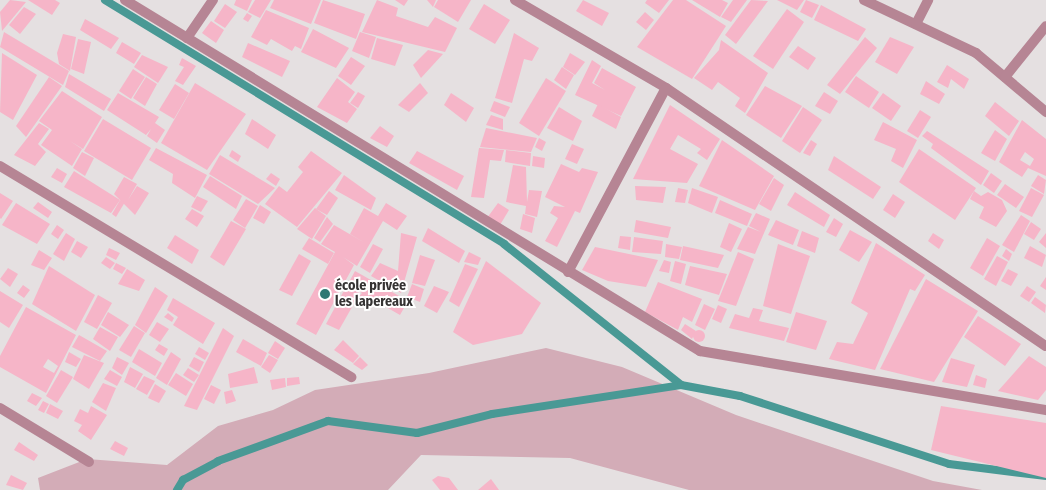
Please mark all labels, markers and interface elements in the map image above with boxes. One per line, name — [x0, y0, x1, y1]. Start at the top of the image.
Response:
place label: école privée les lapereaux — [335, 278, 413, 310]
marker: école privée les lapereaux — [319, 288, 331, 300]

